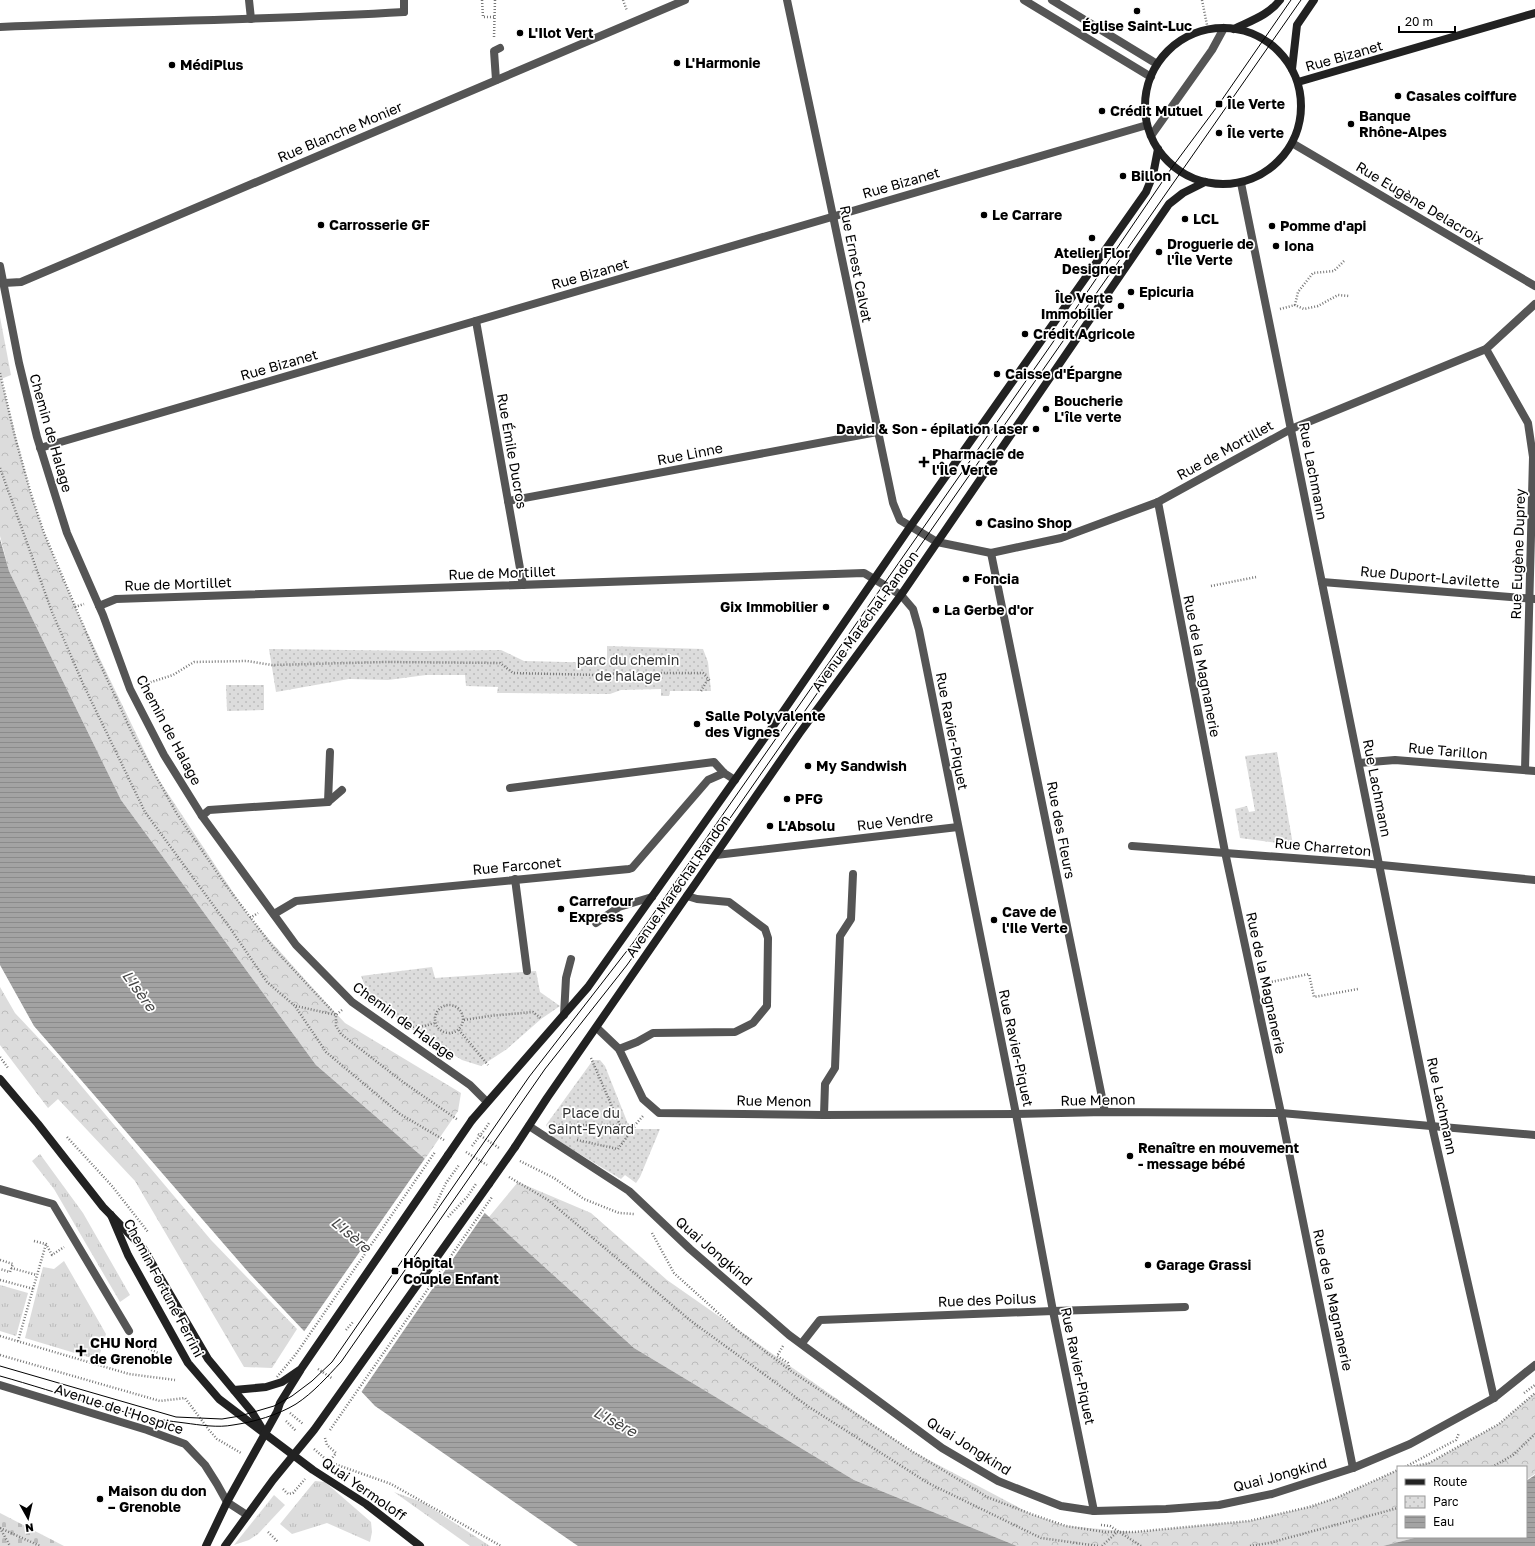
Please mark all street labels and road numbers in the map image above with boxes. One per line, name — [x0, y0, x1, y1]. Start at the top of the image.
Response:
street label: Rue Bizanet — [1303, 36, 1385, 75]
street label: Rue Blanche Monier — [275, 97, 405, 166]
street label: Rue Eugène Delacroix — [1353, 158, 1488, 248]
street label: Rue Bizanet — [860, 163, 942, 202]
street label: Rue Ernest Calvat — [837, 204, 876, 324]
street label: Rue Bizanet — [549, 254, 631, 293]
street label: Rue Bizanet — [238, 345, 320, 384]
street label: Chemin de Halage — [26, 372, 77, 494]
street label: Rue Émile Ducros — [494, 392, 531, 510]
street label: Rue de Mortillet — [1174, 416, 1276, 483]
street label: Rue Lachmann — [1296, 421, 1331, 521]
street label: Rue Linne — [656, 439, 724, 468]
street label: Rue Eugène Duprey — [1507, 488, 1528, 620]
street label: Avenue Maréchal Randon — [808, 547, 921, 694]
street label: Rue de Mortillet — [448, 562, 556, 583]
street label: Rue Duport-Lavilette — [1360, 562, 1501, 591]
street label: Rue de Mortillet — [124, 573, 232, 594]
street label: Rue de la Magnanerie — [1180, 593, 1225, 738]
street label: Rue Ravier-Piquet — [933, 671, 972, 791]
street label: Chemin de Halage — [133, 672, 206, 788]
street label: Rue Lachmann — [1360, 738, 1395, 838]
street label: Rue Tarillon — [1408, 739, 1488, 762]
street label: Rue des Fleurs — [1044, 780, 1079, 880]
street label: Rue Vendre — [856, 807, 934, 834]
street label: Avenue Maréchal Randon — [622, 811, 733, 960]
street label: Rue Charreton — [1274, 834, 1372, 859]
street label: Rue Farconet — [472, 853, 562, 878]
street label: Rue de la Magnanerie — [1243, 910, 1290, 1055]
street label: Chemin de Halage — [350, 978, 459, 1063]
street label: Rue Ravier-Piquet — [996, 988, 1037, 1108]
street label: Rue Lachmann — [1424, 1056, 1461, 1156]
street label: Rue Menon — [1060, 1090, 1136, 1109]
street label: Rue Menon — [736, 1091, 812, 1110]
street label: Quai Jongkind — [672, 1213, 756, 1289]
street label: Chemin Fortuné Ferrini — [121, 1216, 208, 1360]
street label: Rue de la Magnanerie — [1310, 1227, 1357, 1372]
street label: Rue des Poilus — [937, 1289, 1037, 1310]
street label: Rue Ravier-Piquet — [1058, 1306, 1099, 1426]
street label: Avenue de l'Hospice — [52, 1380, 186, 1437]
street label: Quai Jongkind — [924, 1413, 1015, 1478]
street label: Quai Yermoloff — [319, 1453, 410, 1524]
street label: Quai Jongkind — [1231, 1454, 1329, 1495]

